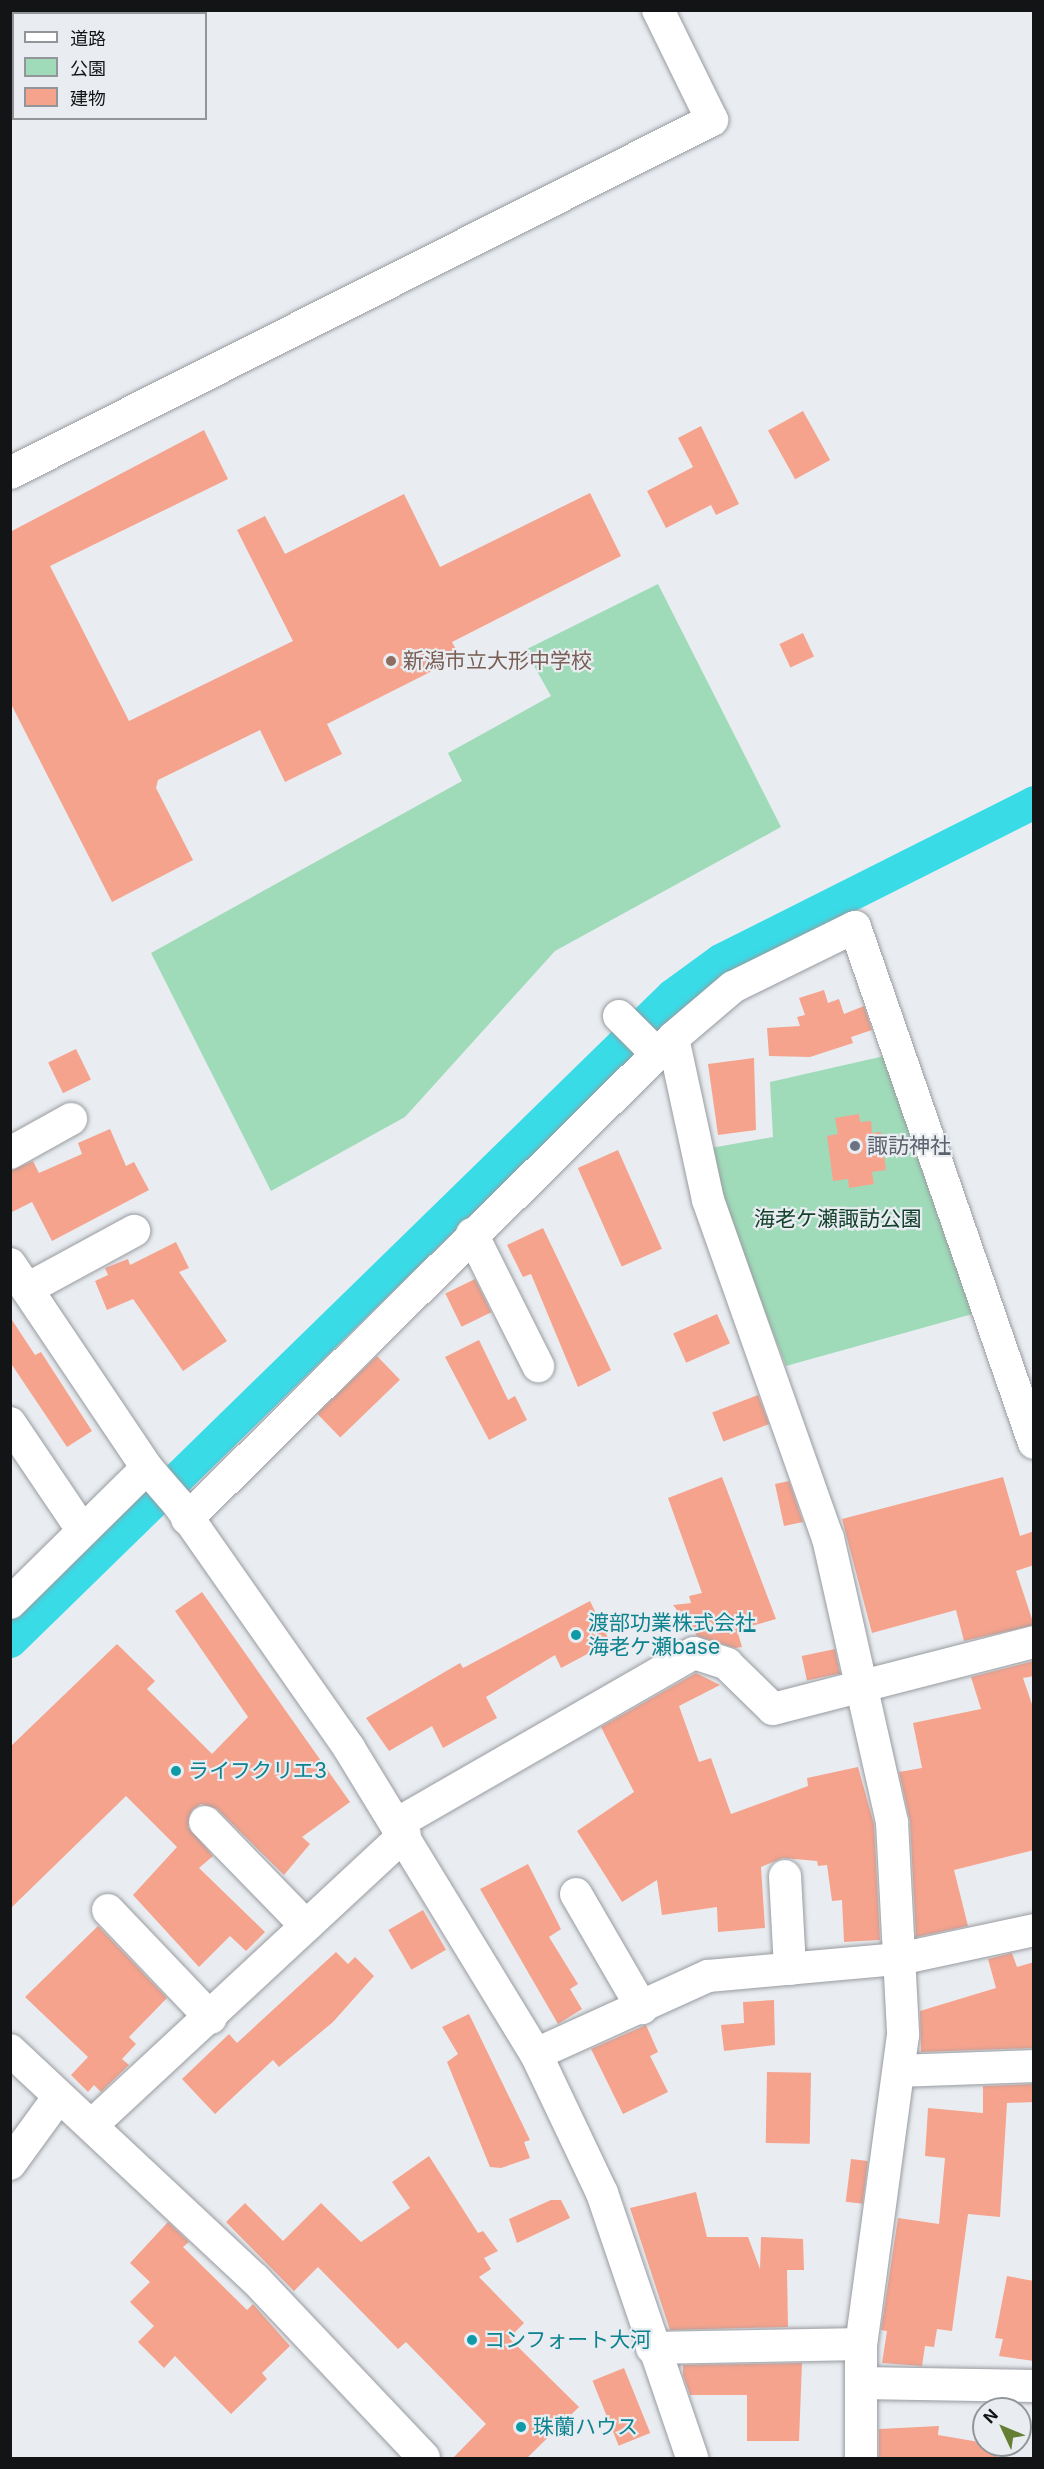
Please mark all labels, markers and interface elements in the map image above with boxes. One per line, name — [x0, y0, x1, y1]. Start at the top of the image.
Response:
legend — [12, 12, 207, 120]
text: 道路 — [70, 28, 106, 49]
text: 公園 — [70, 58, 106, 79]
text: 建物 — [70, 88, 106, 109]
place label: 新潟市立大形中学校 — [403, 648, 592, 674]
marker: 新潟市立大形中学校 — [384, 654, 398, 668]
place label: 諏訪神社 — [867, 1133, 951, 1159]
marker: 諏訪神社 — [848, 1139, 862, 1153]
park label: 海老ケ瀬諏訪公園 — [754, 1206, 922, 1232]
place label: 渡部功業株式会社 海老ケ瀬base — [588, 1610, 756, 1660]
marker: 渡部功業株式会社 海老ケ瀬base — [569, 1628, 583, 1642]
place label: ライフクリエ3 — [188, 1758, 327, 1784]
marker: ライフクリエ3 — [169, 1764, 183, 1778]
place label: コンフォート大河 — [484, 2327, 652, 2353]
marker: コンフォート大河 — [465, 2333, 479, 2347]
north arrow — [972, 2397, 1032, 2457]
text: N — [979, 2405, 1002, 2427]
place label: 珠蘭ハウス — [533, 2414, 638, 2440]
marker: 珠蘭ハウス — [514, 2420, 528, 2434]

